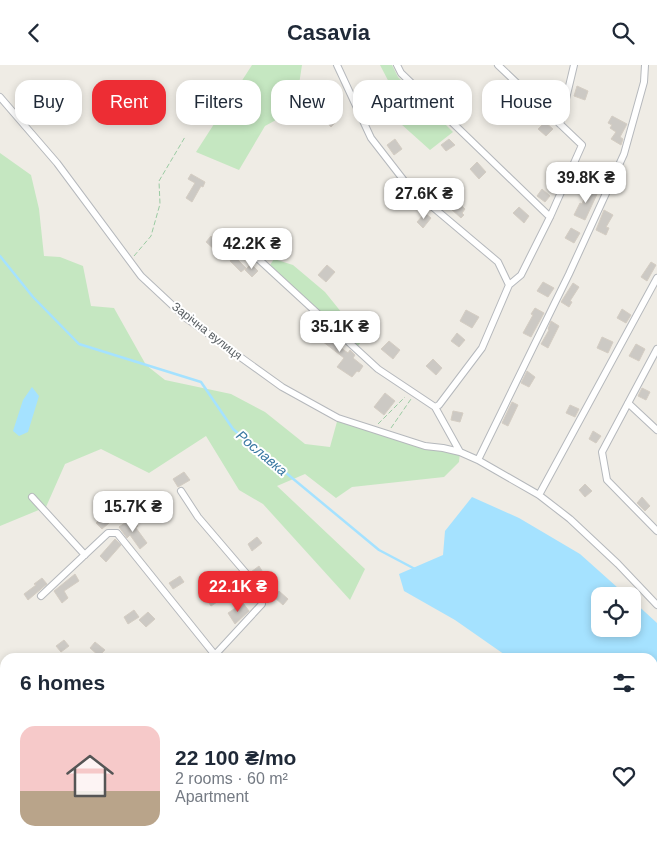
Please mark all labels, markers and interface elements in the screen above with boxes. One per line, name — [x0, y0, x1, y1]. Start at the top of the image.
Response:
icon: back — [20, 19, 48, 47]
icon: search — [609, 19, 637, 47]
text: Casavia — [287, 20, 370, 45]
chip: Buy — [15, 80, 82, 125]
chip: Rent — [92, 80, 166, 125]
chip: Filters — [176, 80, 261, 125]
chip: New — [271, 80, 343, 125]
chip: Apartment — [353, 80, 472, 125]
chip: House — [482, 80, 570, 125]
pin: 39.8K ₴ — [540, 161, 632, 204]
text: 39.8K ₴ — [557, 169, 615, 186]
pin: 27.6K ₴ — [378, 177, 470, 220]
text: 27.6K ₴ — [395, 185, 453, 202]
pin: 42.2K ₴ — [206, 227, 298, 270]
text: 42.2K ₴ — [223, 235, 281, 252]
street label: Зарічна вулиця — [169, 299, 245, 363]
pin: 35.1K ₴ — [294, 311, 386, 353]
text: 35.1K ₴ — [311, 318, 369, 335]
water label: Рославка — [233, 427, 291, 479]
pin: 15.7K ₴ — [87, 491, 179, 533]
text: 15.7K ₴ — [104, 498, 162, 515]
pin: 22.1K ₴ — [192, 571, 284, 613]
text: 22.1K ₴ — [209, 578, 267, 595]
map controls — [591, 587, 641, 637]
button: locate — [591, 587, 641, 637]
icon: filters — [610, 669, 638, 697]
text: 6 homes — [20, 671, 105, 694]
icon: home — [60, 746, 120, 806]
text: 22 100 ₴/mo — [175, 746, 296, 769]
icon: heart — [610, 762, 638, 790]
text: 2 rooms · 60 m² — [175, 770, 288, 787]
text: Apartment — [175, 788, 249, 805]

